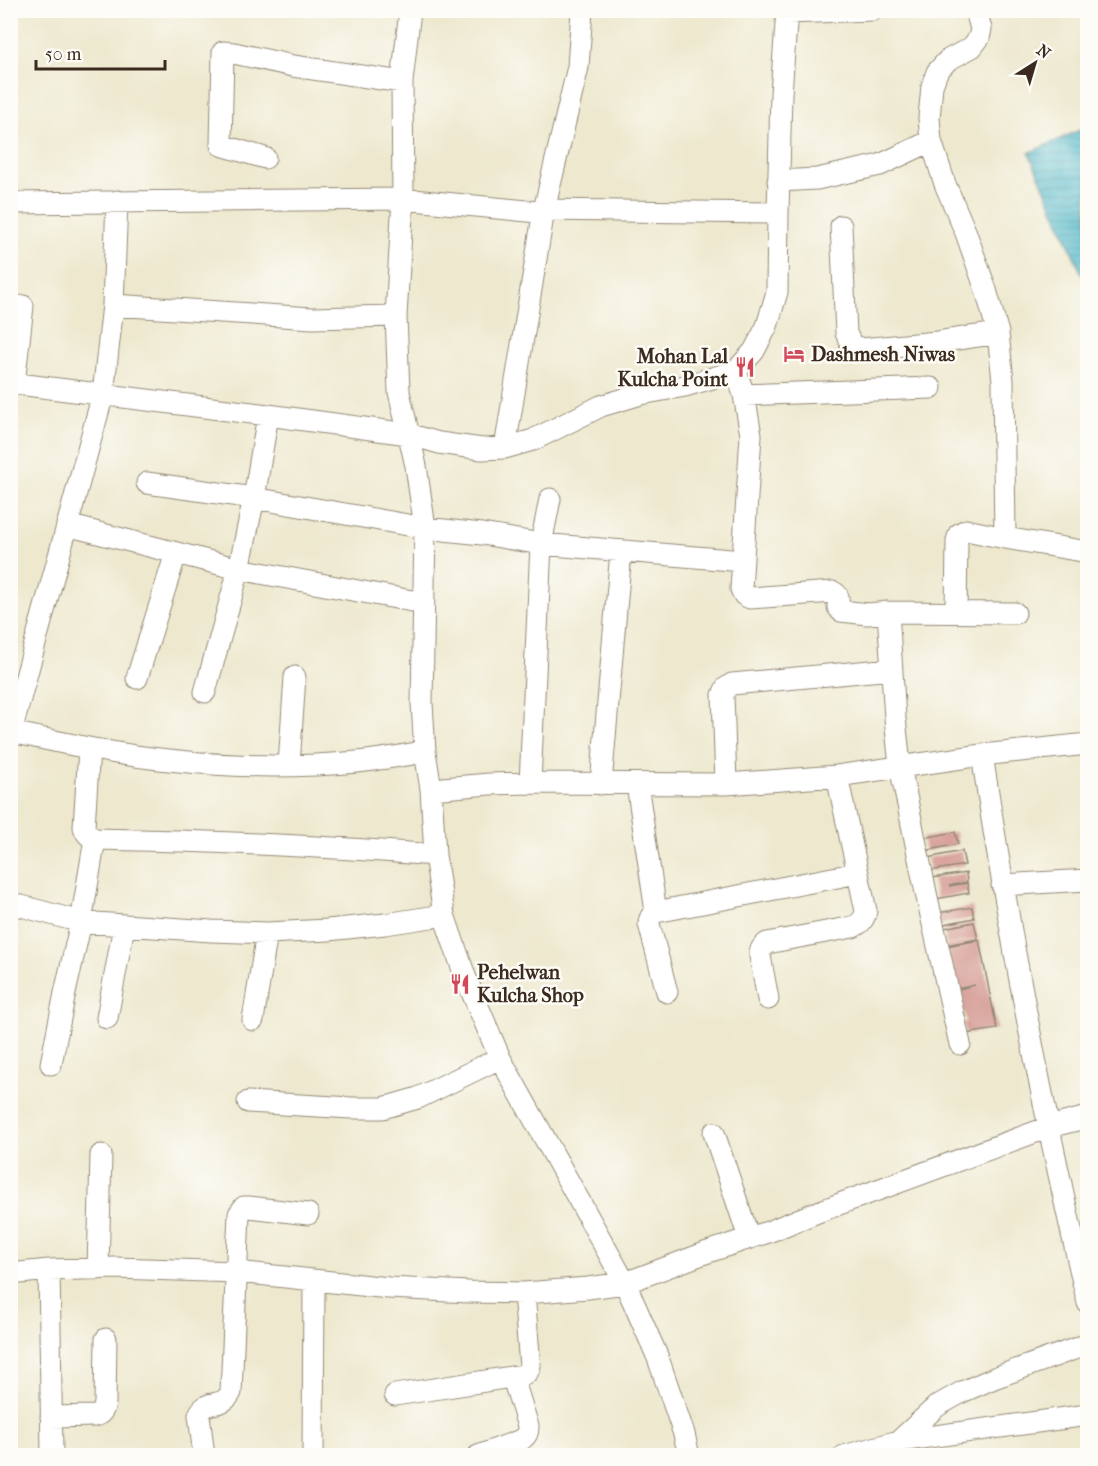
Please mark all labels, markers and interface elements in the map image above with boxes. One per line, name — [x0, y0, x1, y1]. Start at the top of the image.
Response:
scale bar — [36, 33, 165, 71]
north arrow — [1005, 33, 1065, 93]
text: N — [1033, 40, 1055, 63]
text: 50 m — [45, 44, 82, 65]
hotel icon: Dashmesh Niwas — [782, 342, 806, 366]
place label: Dashmesh Niwas — [811, 343, 956, 366]
place label: Mohan Lal Kulcha Point — [618, 345, 729, 391]
restaurant icon: Mohan Lal Kulcha Point — [733, 355, 757, 379]
place label: Pehelwan Kulcha Shop — [477, 961, 584, 1007]
restaurant icon: Pehelwan Kulcha Shop — [448, 972, 472, 996]

